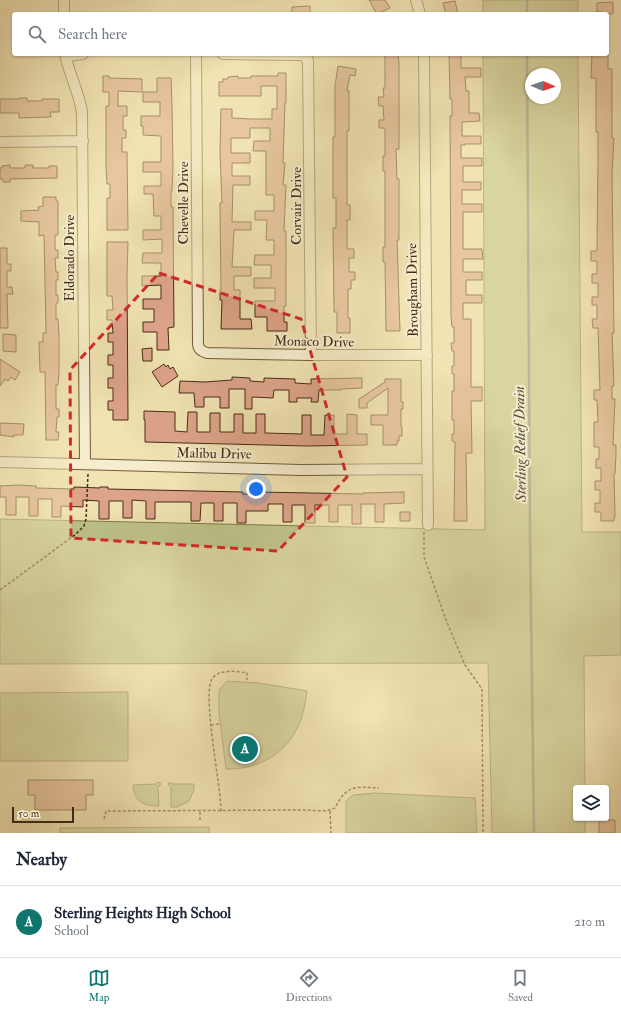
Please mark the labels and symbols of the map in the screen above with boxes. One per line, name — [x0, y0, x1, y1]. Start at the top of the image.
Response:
north arrow — [525, 68, 561, 104]
street label: Chevelle Drive — [175, 161, 192, 245]
street label: Corvair Drive — [288, 167, 305, 245]
street label: Eldorado Drive — [61, 214, 78, 301]
street label: Brougham Drive — [403, 243, 422, 337]
street label: Monaco Drive — [274, 332, 354, 351]
water label: Sterling Relief Drain — [510, 386, 531, 503]
street label: Malibu Drive — [176, 444, 252, 463]
your location — [246, 479, 266, 499]
pin: A — [232, 734, 258, 764]
scale bar — [12, 805, 74, 824]

